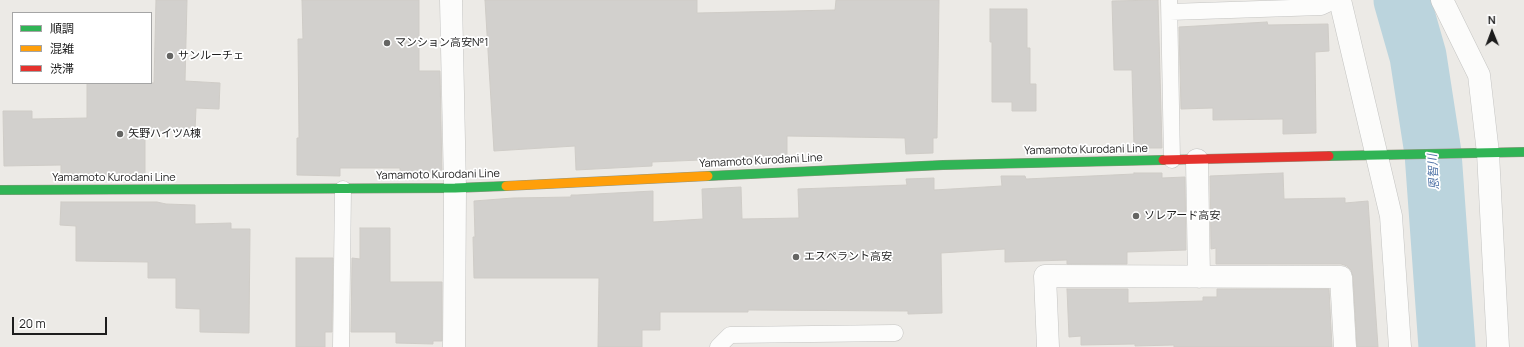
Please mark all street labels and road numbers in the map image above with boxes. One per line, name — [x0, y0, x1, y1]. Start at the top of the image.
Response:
street label: Yamamoto Kurodani Line — [1024, 142, 1148, 158]
street label: Yamamoto Kurodani Line — [699, 151, 823, 171]
street label: Yamamoto Kurodani Line — [376, 167, 500, 183]
street label: Yamamoto Kurodani Line — [52, 171, 176, 185]

